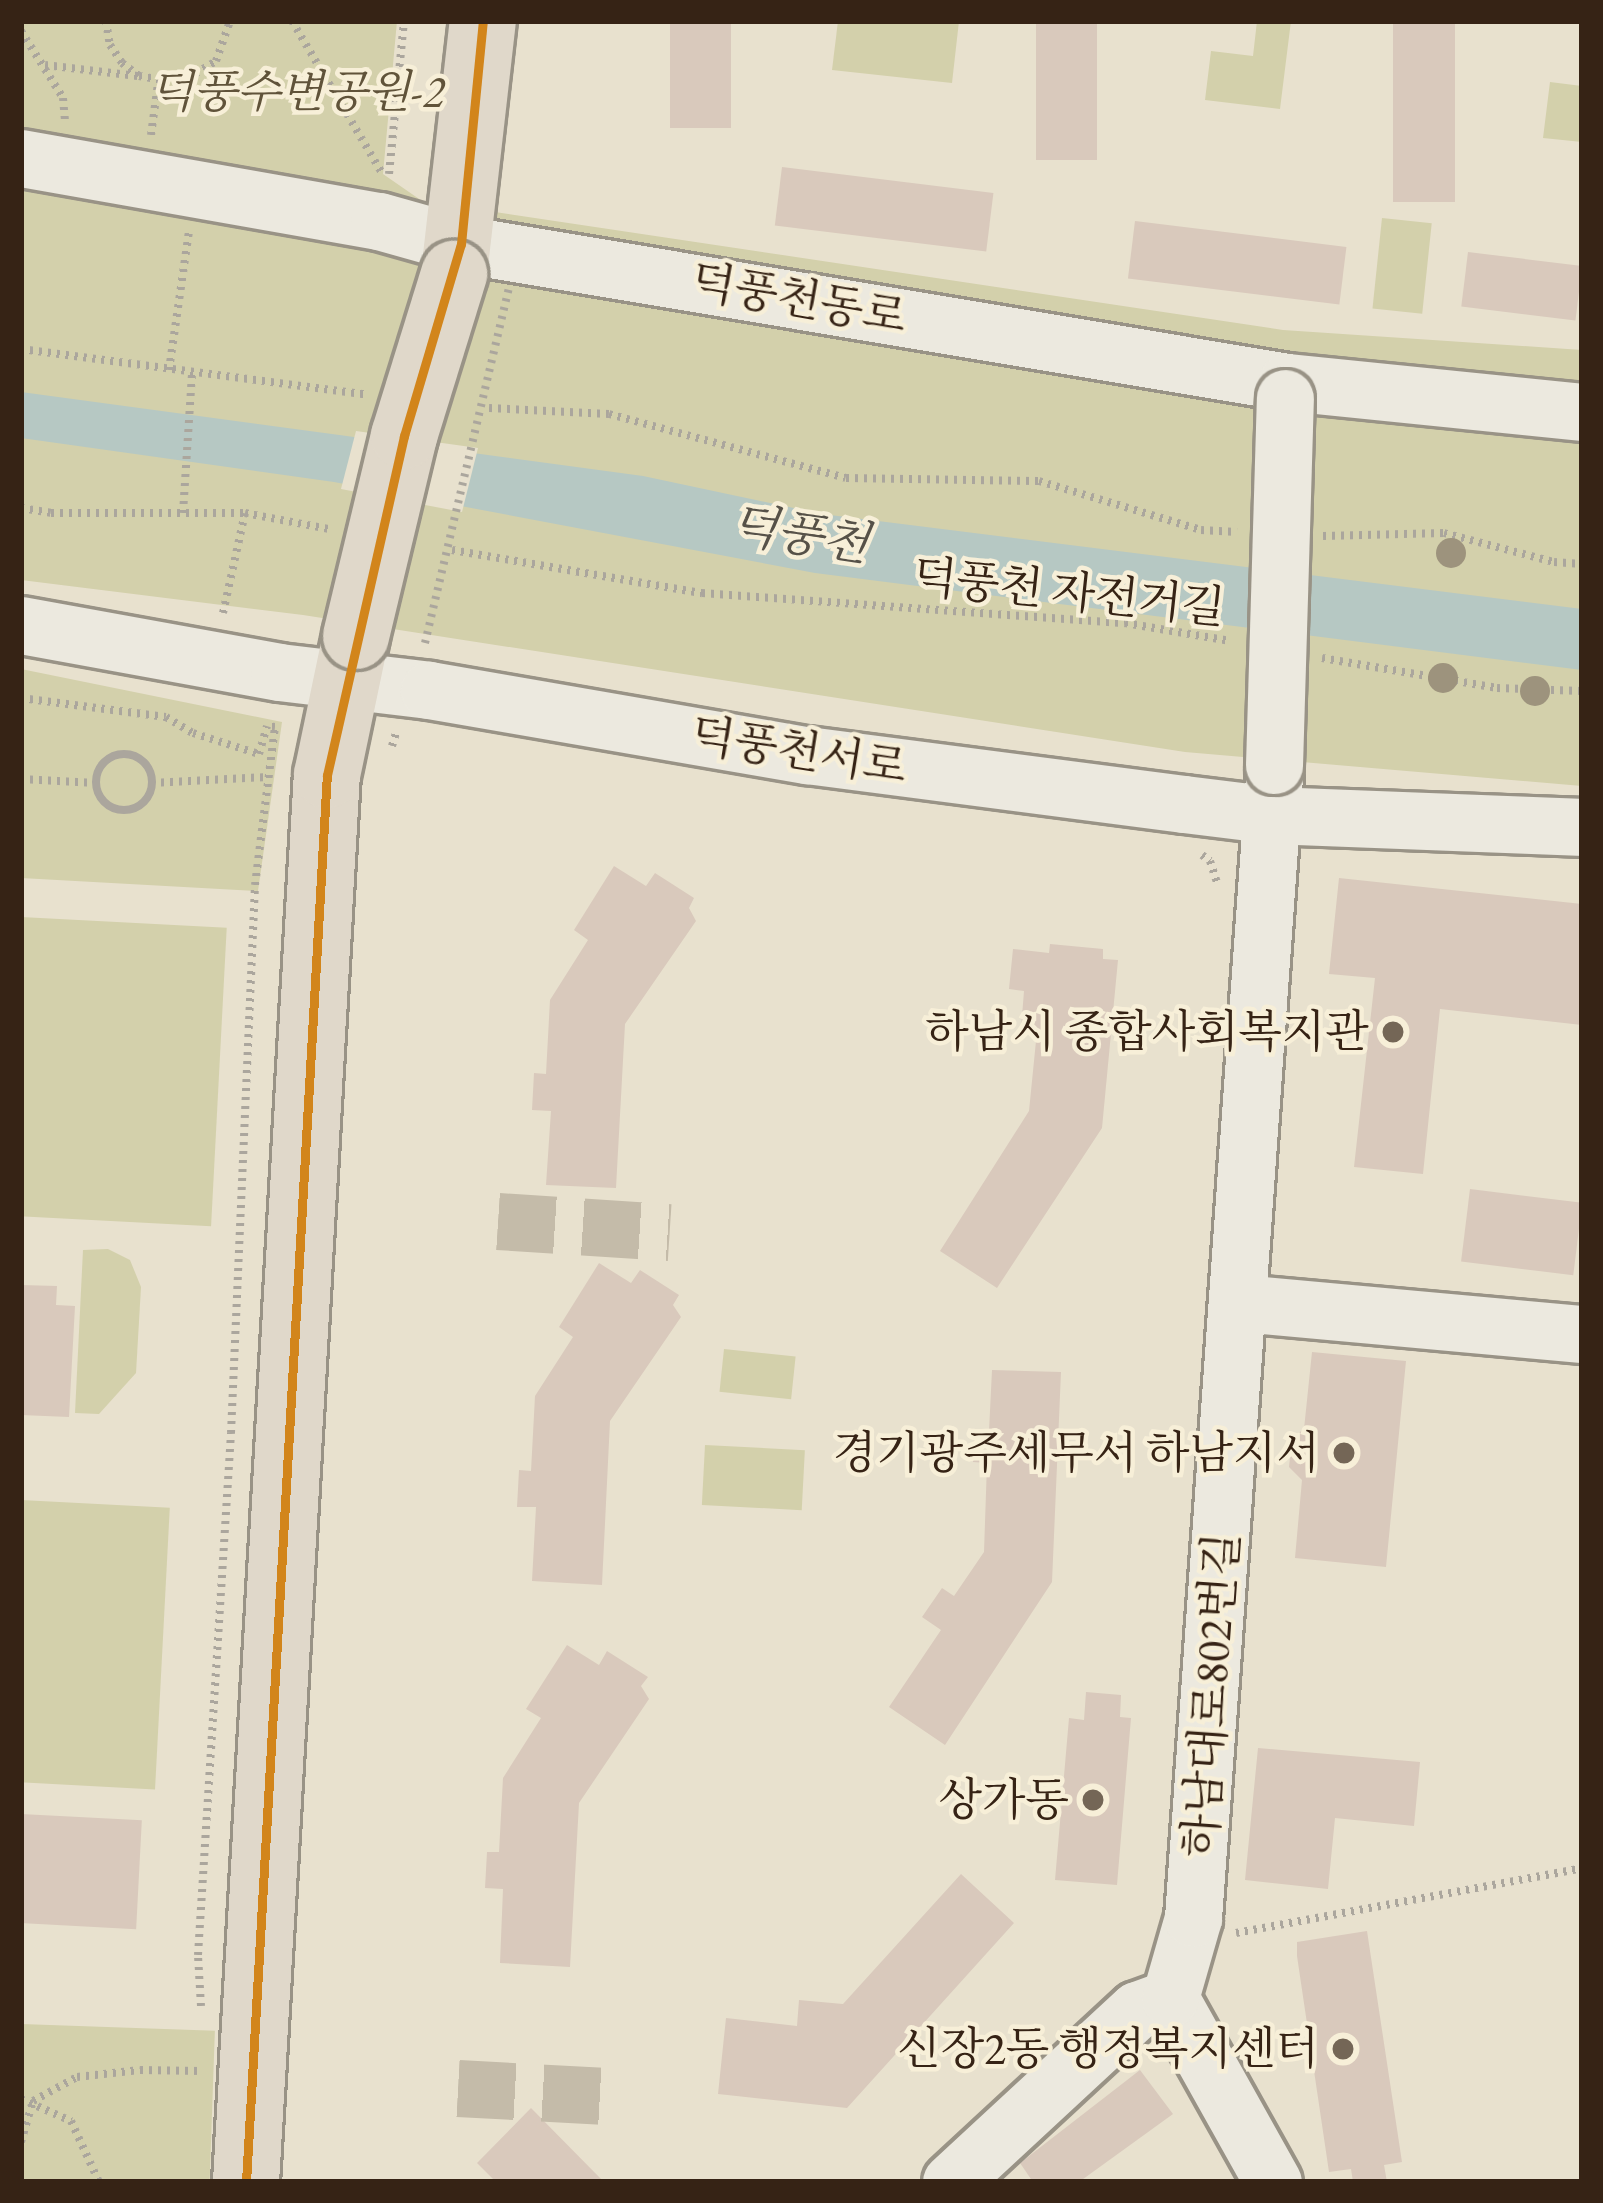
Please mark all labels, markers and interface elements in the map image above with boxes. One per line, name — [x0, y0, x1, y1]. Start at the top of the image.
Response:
park label: 덕풍수변공원-2 — [150, 65, 444, 119]
street label: 덕풍천동로 — [687, 254, 911, 344]
water label: 덕풍천 — [727, 495, 873, 573]
street label: 덕풍천 자전거길 — [910, 549, 1228, 635]
street label: 덕풍천서로 — [687, 707, 911, 795]
place label: 하남시 종합사회복지관 — [925, 1005, 1369, 1059]
marker: 하남시 종합사회복지관 — [1380, 1019, 1406, 1045]
place label: 경기광주세무서 하남지서 — [833, 1426, 1320, 1480]
marker: 경기광주세무서 하남지서 — [1331, 1440, 1357, 1466]
street label: 하남대로802번길 — [1173, 1531, 1249, 1859]
place label: 상가동 — [939, 1773, 1069, 1827]
marker: 상가동 — [1080, 1787, 1106, 1813]
place label: 신장2동 행정복지센터 — [897, 2022, 1319, 2076]
marker: 신장2동 행정복지센터 — [1330, 2036, 1356, 2062]

